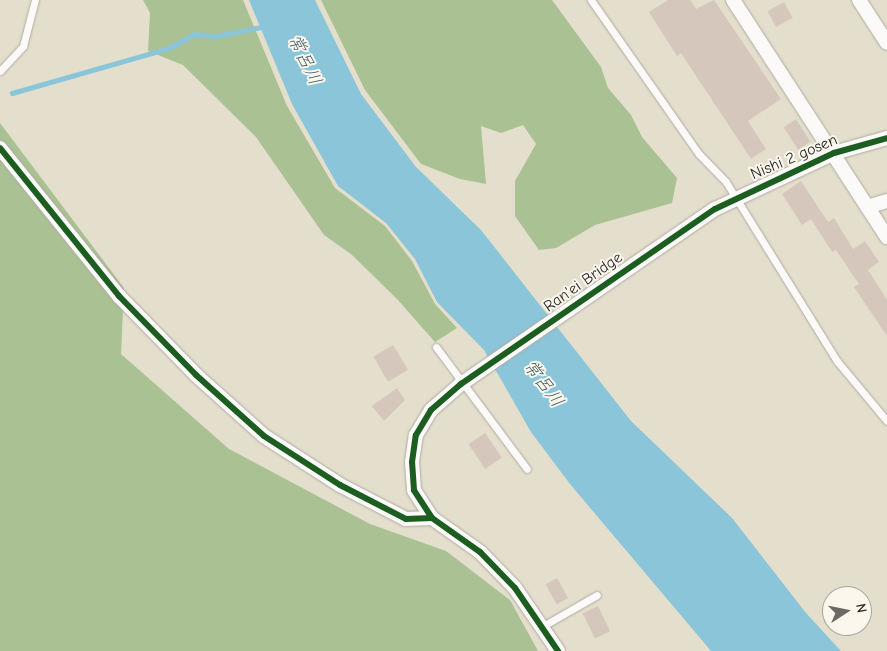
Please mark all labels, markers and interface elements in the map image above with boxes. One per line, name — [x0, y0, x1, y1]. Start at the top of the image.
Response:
water label: 常呂川 — [282, 31, 326, 89]
street label: Nishi 2 gosen — [748, 130, 840, 184]
street label: Ran'ei Bridge — [540, 248, 626, 316]
water label: 常呂川 — [518, 356, 568, 412]
north arrow — [822, 586, 872, 636]
text: N — [852, 602, 870, 614]

